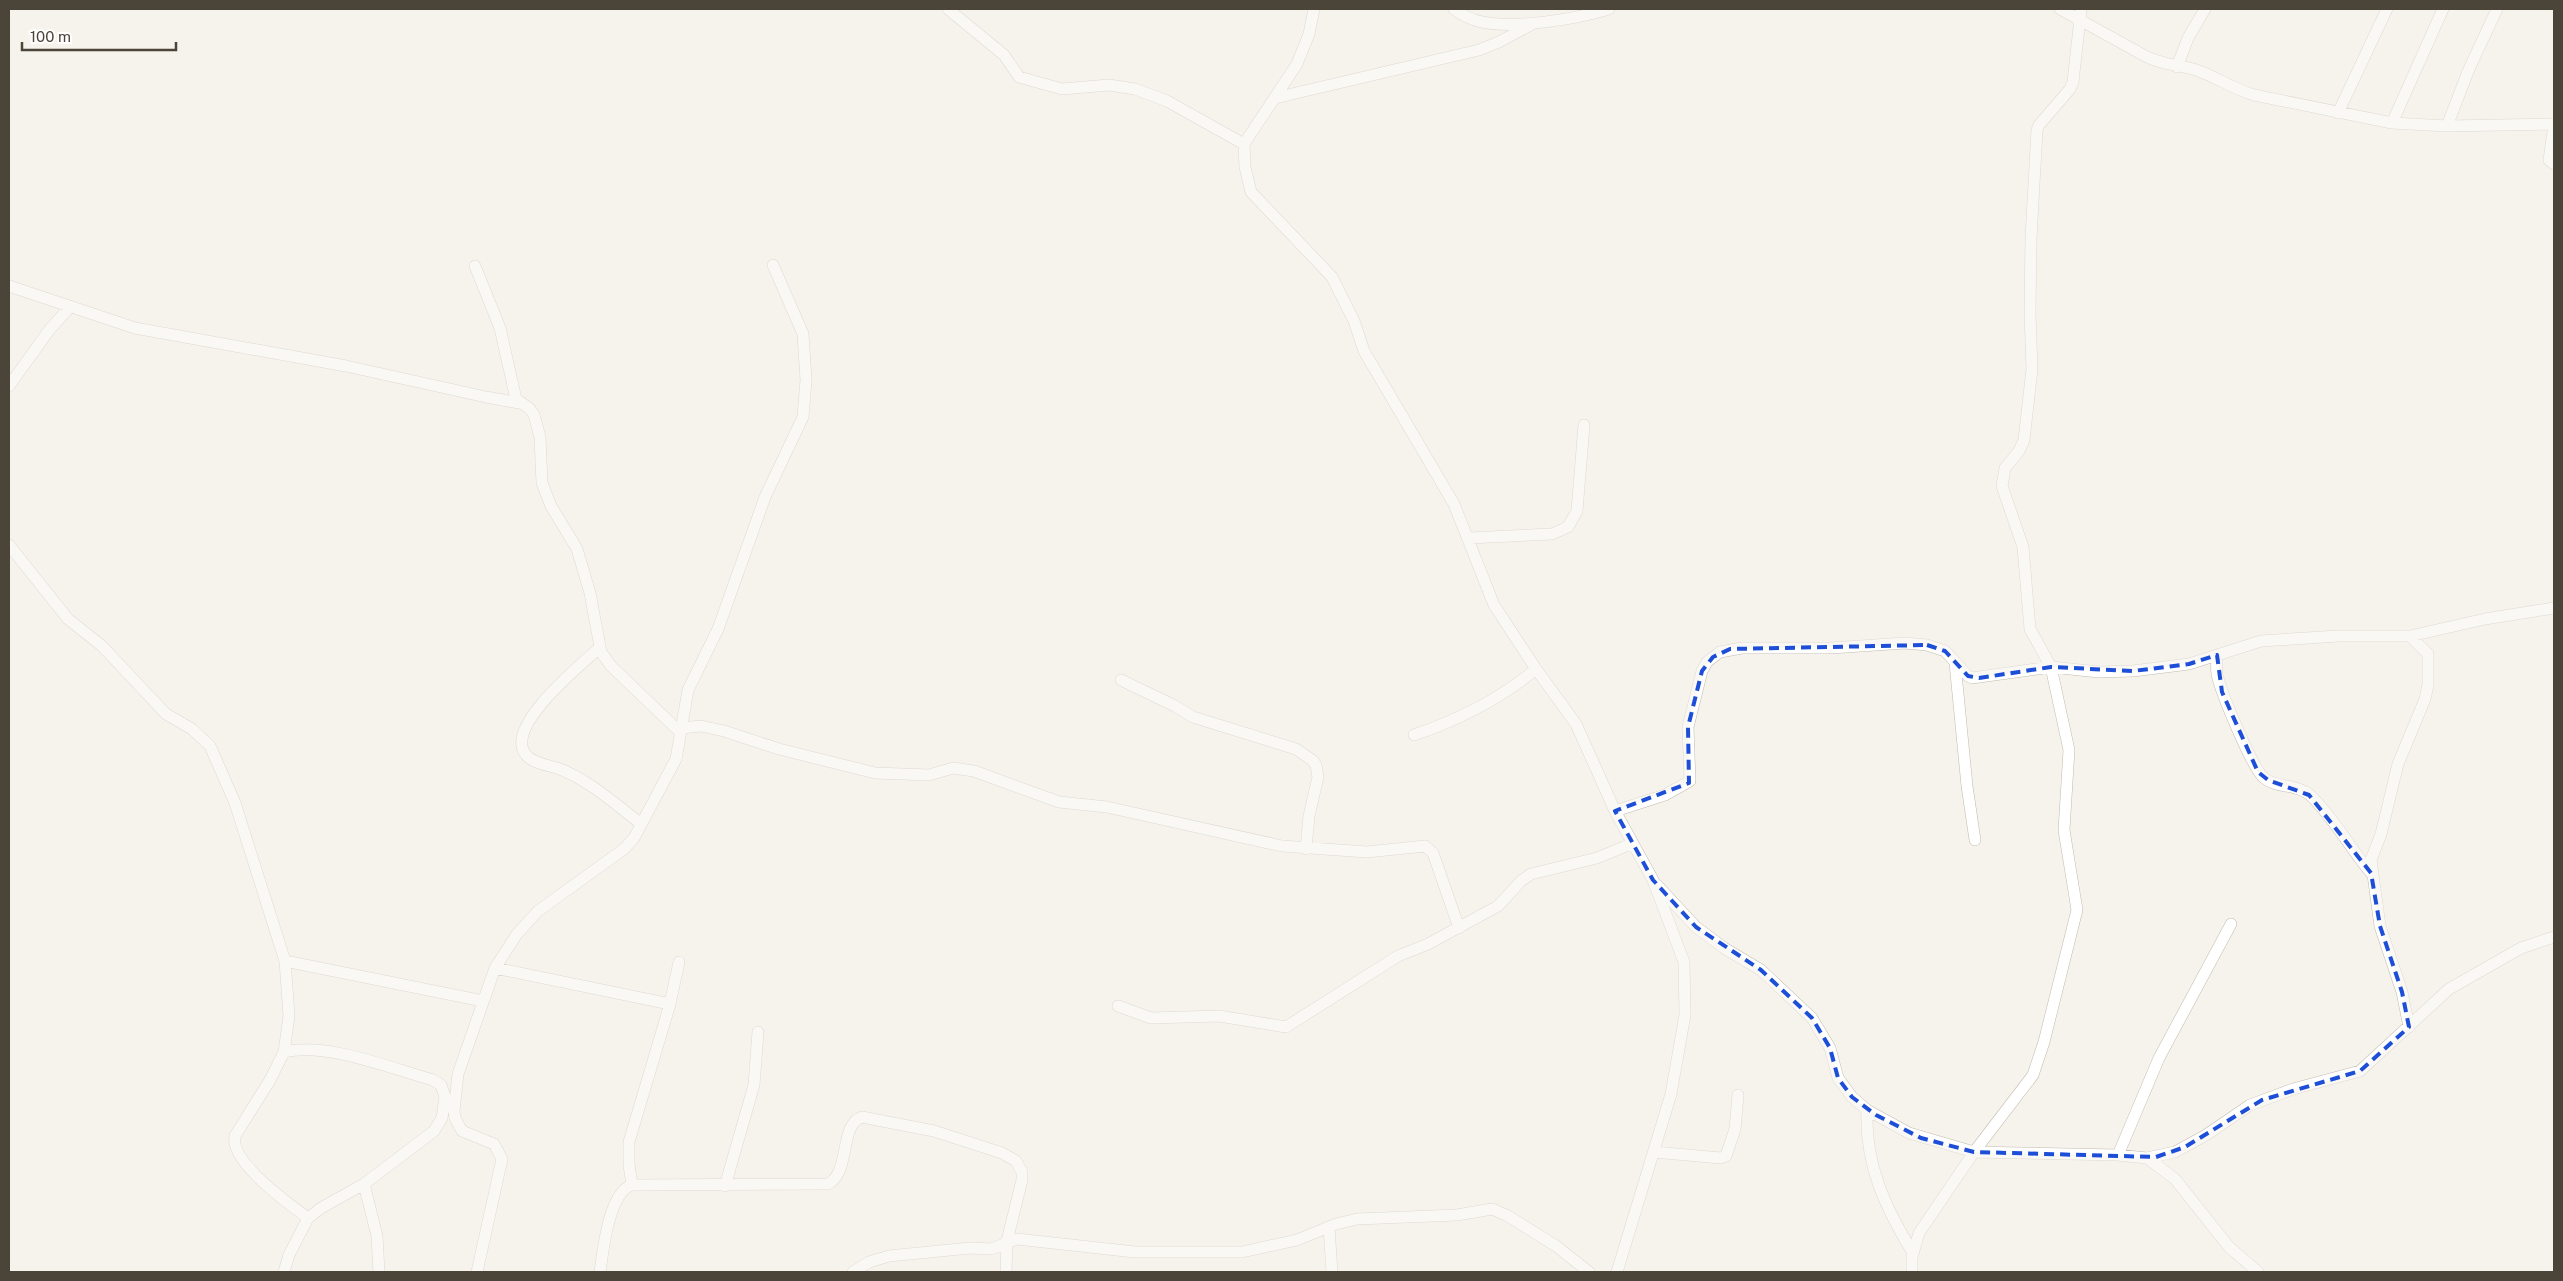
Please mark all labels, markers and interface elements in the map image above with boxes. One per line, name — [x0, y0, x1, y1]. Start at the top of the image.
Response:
scale bar — [22, 20, 176, 52]
text: 100 m — [30, 28, 71, 45]

